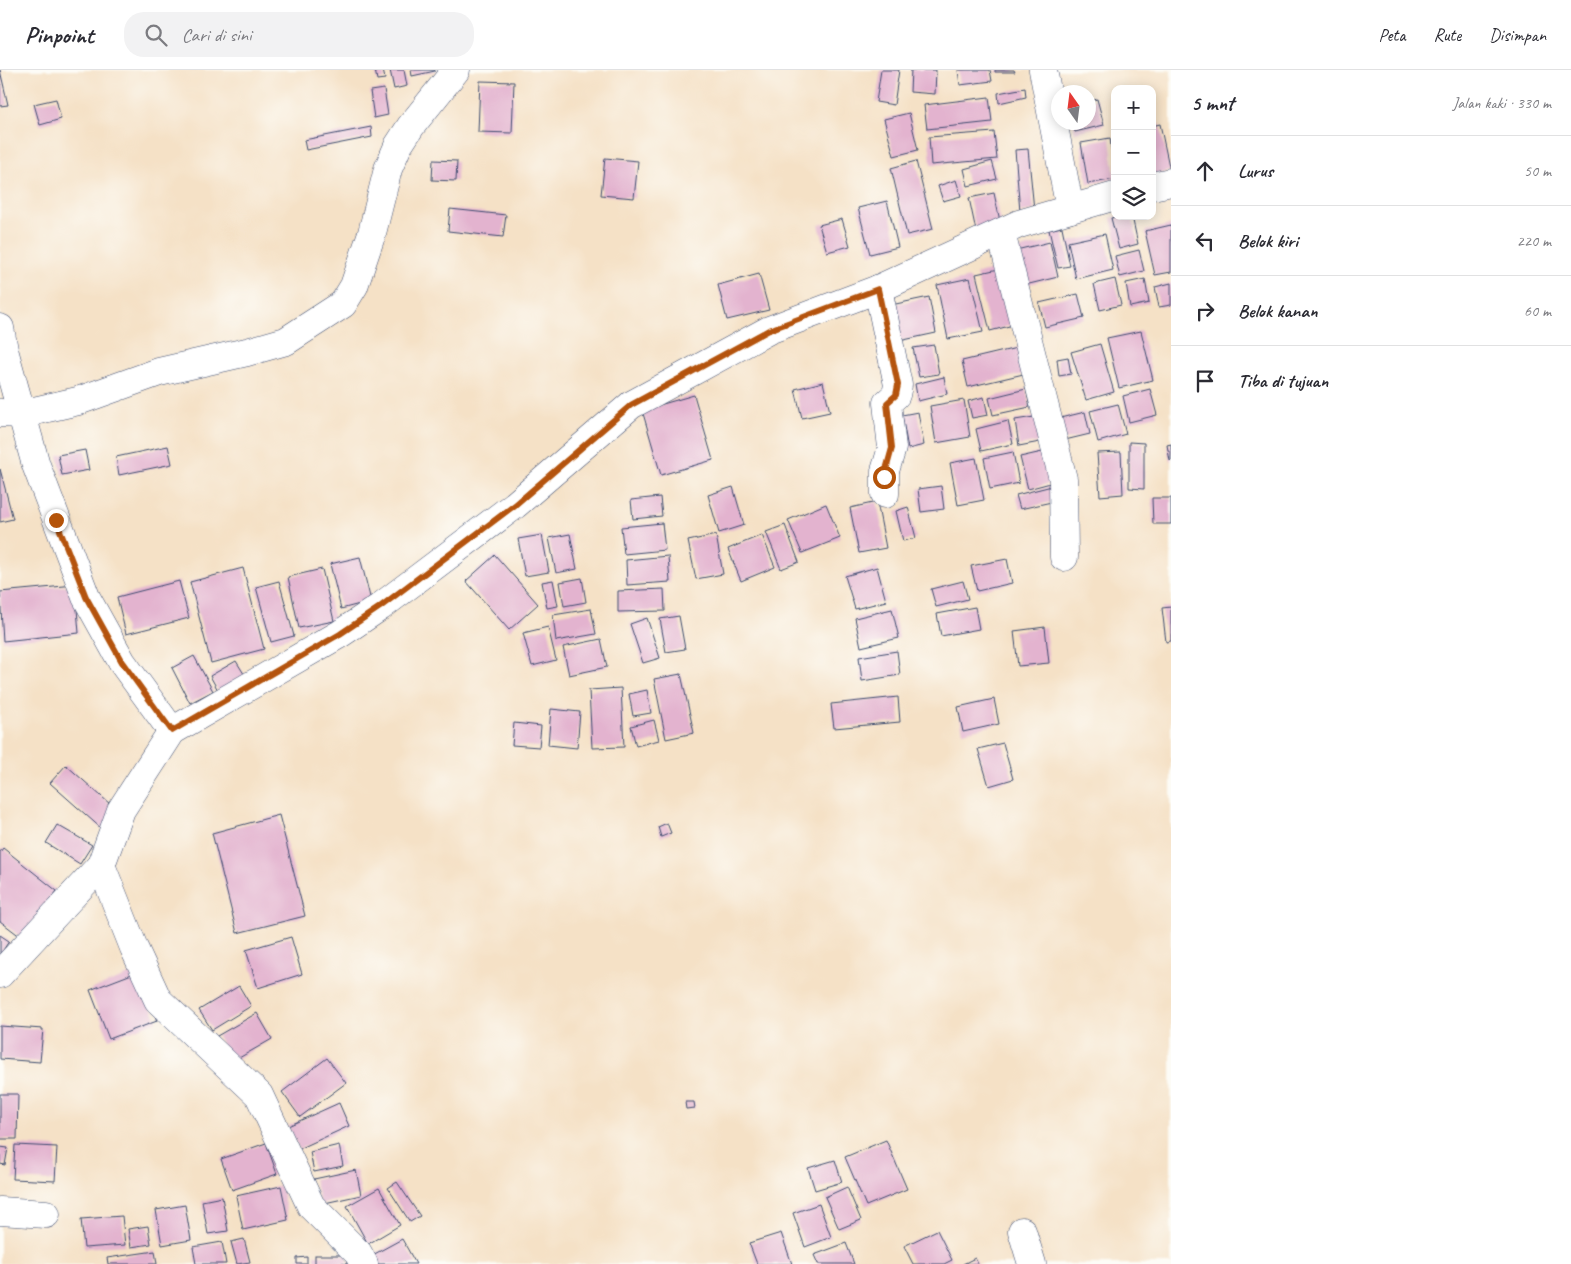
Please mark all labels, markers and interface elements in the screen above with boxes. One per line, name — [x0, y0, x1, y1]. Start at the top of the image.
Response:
search box — [124, 12, 474, 57]
text: Pinpoint — [25, 20, 94, 50]
icon: search — [142, 21, 170, 49]
text: Cari di sini — [182, 23, 252, 47]
text: Peta — [1379, 24, 1406, 46]
text: Rute — [1434, 24, 1461, 46]
text: Disimpan — [1489, 24, 1546, 46]
north arrow — [1051, 85, 1096, 130]
map controls — [1111, 85, 1156, 220]
button: + — [1111, 85, 1156, 130]
text: 5 mnt — [1191, 90, 1234, 116]
text: Jalan kaki · 330 m — [1453, 93, 1551, 113]
button: − — [1111, 130, 1156, 175]
icon: ahead — [1191, 157, 1219, 185]
text: Lurus — [1238, 159, 1273, 183]
text: 50 m — [1524, 161, 1551, 181]
button: layers — [1111, 175, 1156, 220]
icon: left — [1191, 227, 1219, 255]
text: Belok kiri — [1238, 229, 1298, 253]
text: 220 m — [1517, 231, 1551, 251]
icon: right — [1191, 297, 1219, 325]
text: Belok kanan — [1238, 299, 1317, 323]
text: 60 m — [1524, 301, 1551, 321]
icon: arrive — [1191, 367, 1219, 395]
text: Tiba di tujuan — [1238, 369, 1328, 393]
route start — [873, 466, 896, 489]
route end — [45, 509, 68, 532]

